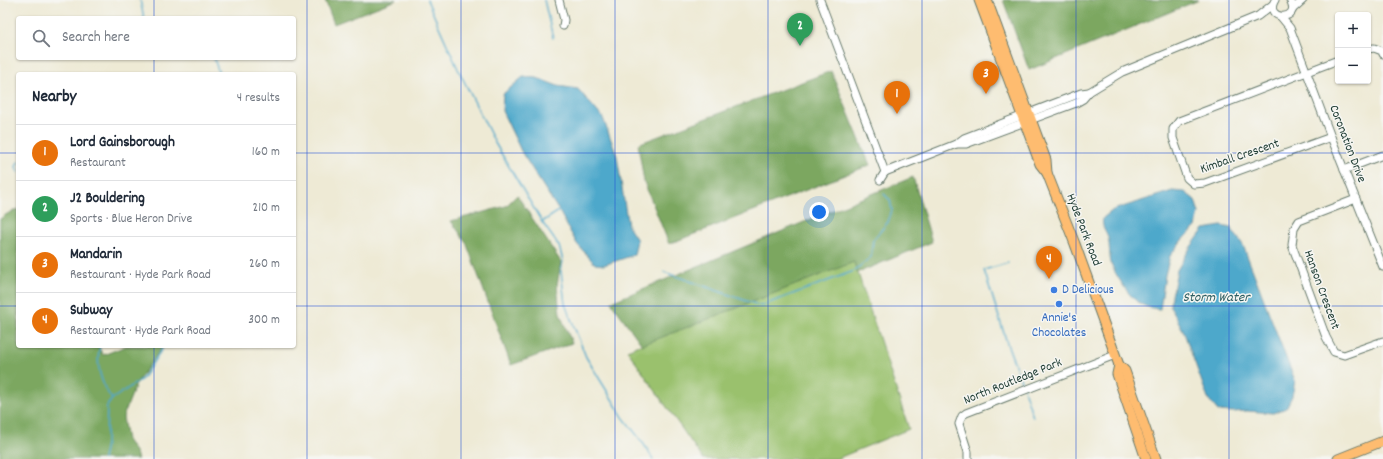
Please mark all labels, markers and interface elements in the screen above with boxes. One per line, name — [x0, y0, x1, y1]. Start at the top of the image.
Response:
map controls — [1335, 12, 1371, 84]
button: + — [1335, 12, 1371, 48]
pin: 2 — [787, 13, 813, 46]
search box — [16, 16, 296, 60]
icon: search — [30, 27, 52, 49]
text: Search here — [62, 27, 130, 49]
button: − — [1335, 48, 1371, 84]
pin: 3 — [973, 61, 999, 94]
pin: 1 — [884, 81, 910, 114]
text: Nearby — [32, 86, 76, 110]
text: 4 results — [237, 89, 280, 108]
street label: Coronation Drive — [1323, 102, 1371, 186]
text: Lord Gainsborough — [70, 132, 175, 154]
street label: Kimball Crescent — [1198, 135, 1282, 179]
text: 1 — [44, 143, 46, 162]
text: 160 m — [252, 143, 280, 162]
text: Restaurant — [70, 154, 126, 173]
text: J2 Bouldering — [70, 188, 145, 210]
street label: Hyde Park Road — [1060, 191, 1106, 269]
text: 2 — [42, 199, 48, 218]
text: 210 m — [252, 199, 280, 218]
your location — [809, 202, 829, 222]
text: Sports · Blue Heron Drive — [70, 210, 192, 229]
text: Mandarin — [70, 244, 122, 266]
pin: 4 — [1036, 246, 1062, 279]
street label: Hanson Crescent — [1298, 248, 1344, 333]
text: 3 — [42, 255, 48, 274]
text: 260 m — [249, 255, 280, 274]
text: Restaurant · Hyde Park Road — [70, 266, 211, 285]
place label: D Delicious — [1062, 281, 1114, 300]
marker: D Delicious — [1049, 285, 1059, 295]
water label: Storm Water — [1183, 288, 1251, 308]
marker: Annie's Chocolates — [1054, 299, 1064, 309]
text: Subway — [70, 300, 112, 322]
place label: Annie's Chocolates — [1032, 309, 1086, 343]
text: 4 — [42, 311, 48, 330]
text: 300 m — [248, 311, 280, 330]
text: Restaurant · Hyde Park Road — [70, 322, 211, 341]
street label: North Routledge Park — [961, 354, 1065, 410]

